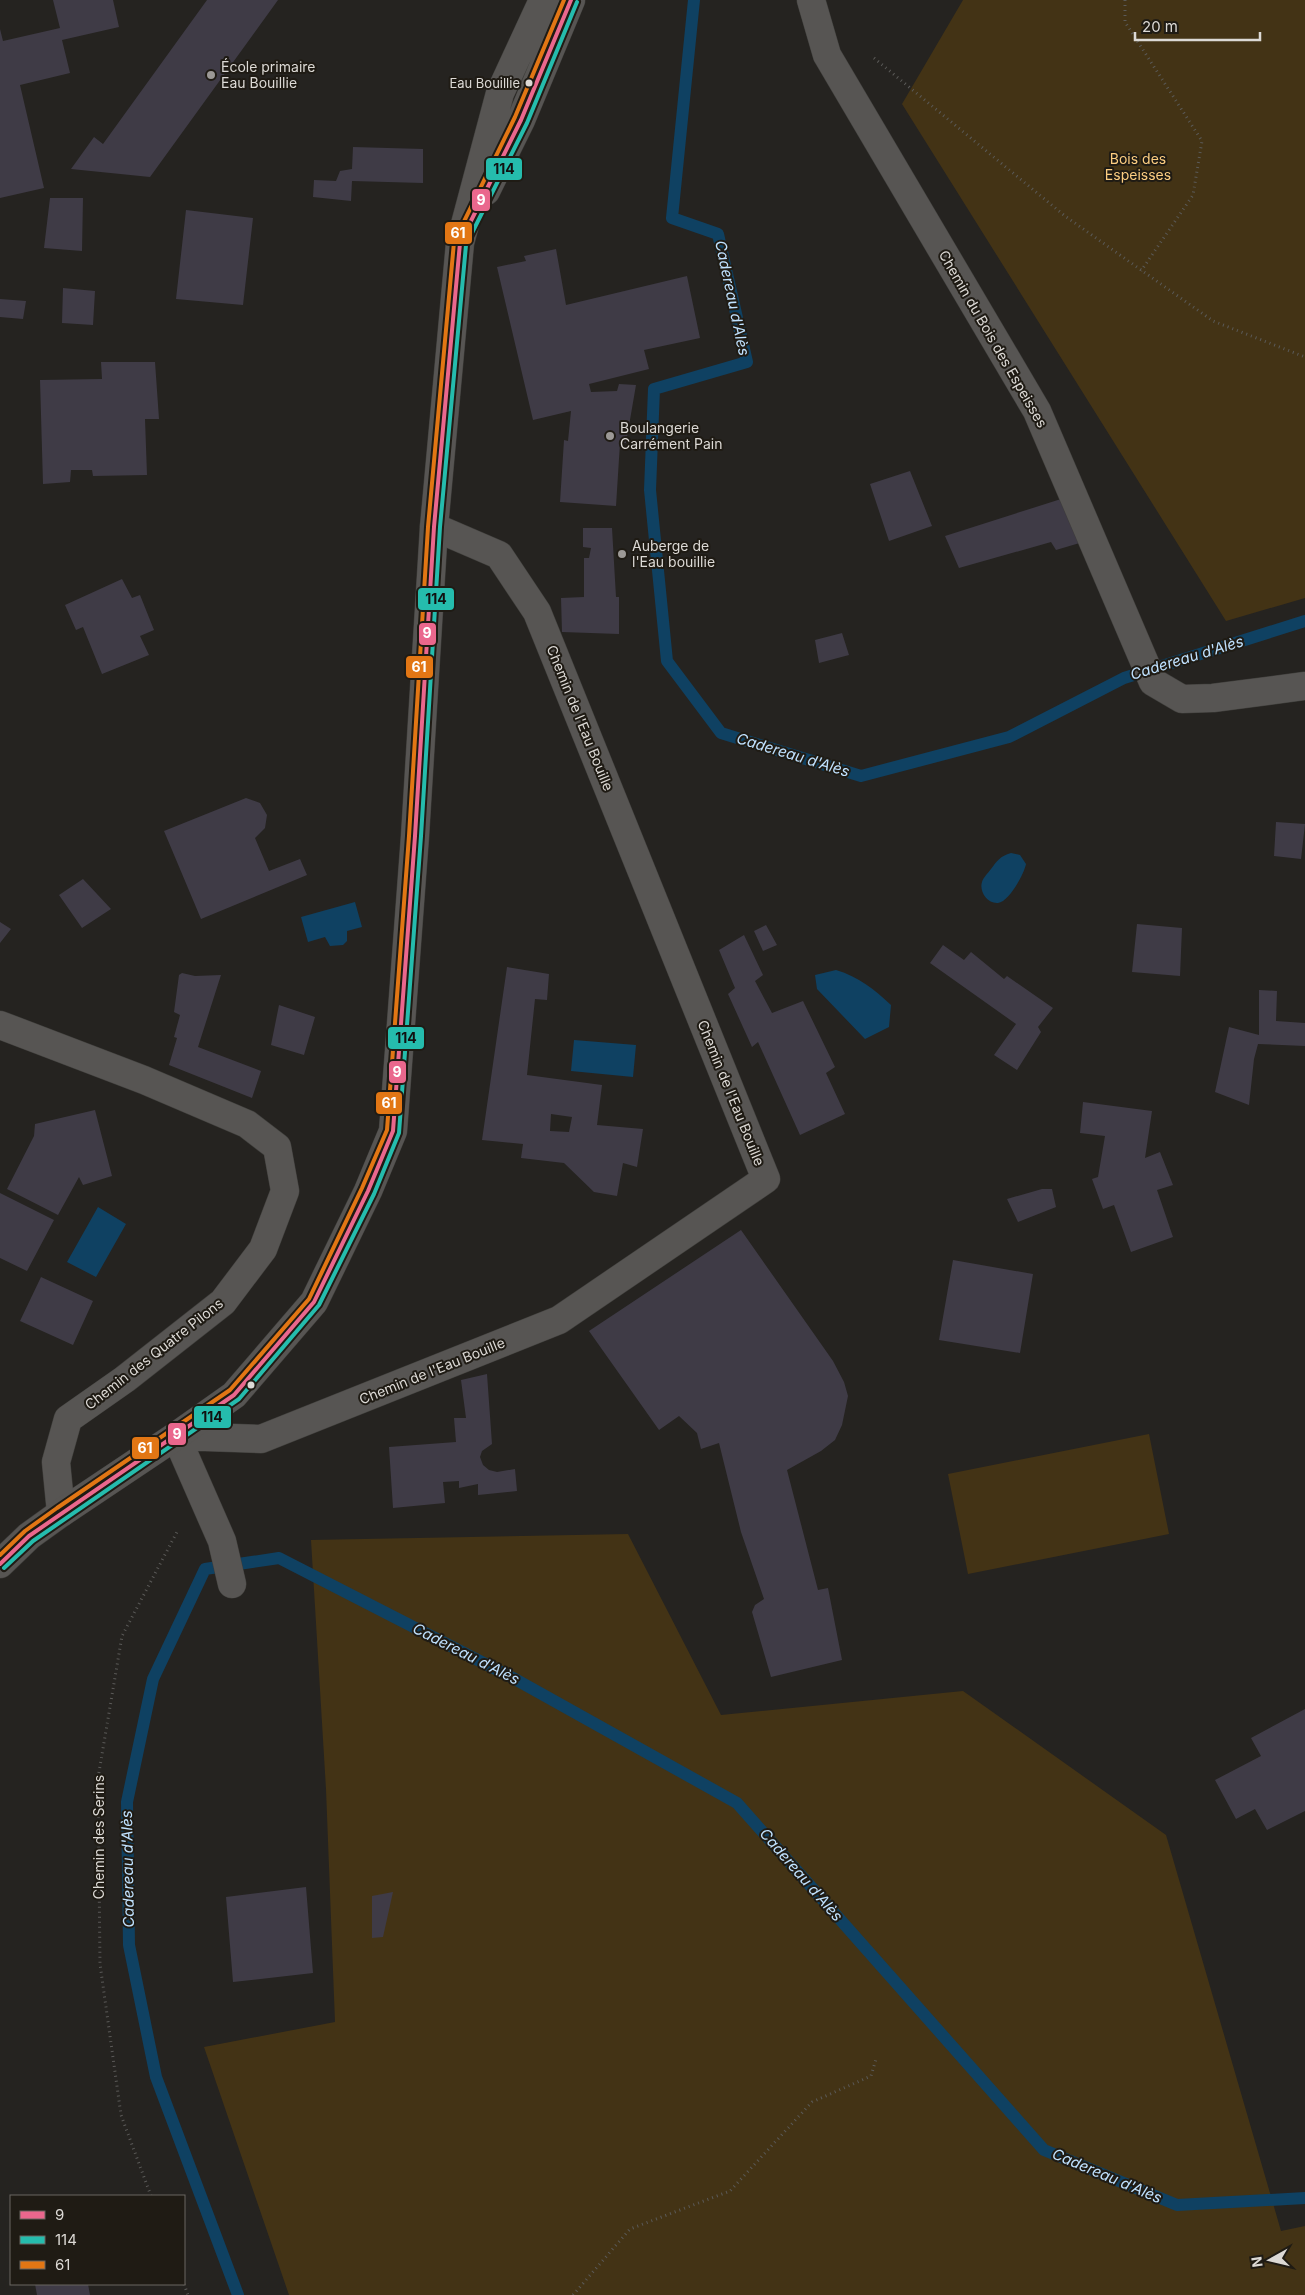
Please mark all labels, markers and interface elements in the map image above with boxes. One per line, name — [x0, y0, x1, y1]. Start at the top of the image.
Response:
scale bar — [1135, 10, 1260, 42]
text: 20 m — [1142, 17, 1178, 36]
place label: École primaire Eau Bouillie — [221, 58, 315, 91]
marker: École primaire Eau Bouillie — [205, 69, 217, 81]
place label: Eau Bouillie — [449, 75, 520, 91]
marker: Eau Bouillie — [524, 78, 534, 88]
park label: Bois des Espeisses — [1105, 150, 1171, 183]
line badge: 114 — [485, 157, 523, 181]
text: 114 — [493, 160, 515, 177]
line badge: 9 — [471, 188, 491, 212]
text: 9 — [476, 191, 486, 208]
line badge: 61 — [444, 221, 473, 245]
text: 61 — [450, 224, 466, 241]
water label: Cadereau d'Alès — [711, 239, 754, 357]
street label: Chemin du Bois des Espeisses — [936, 247, 1051, 430]
place label: Boulangerie Carrément Pain — [620, 419, 722, 452]
marker: Boulangerie Carrément Pain — [604, 430, 616, 442]
place label: Auberge de l'Eau bouillie — [632, 537, 715, 570]
marker: Auberge de l'Eau bouillie — [616, 548, 628, 560]
line badge: 114 — [417, 587, 455, 611]
text: 114 — [425, 590, 447, 607]
line badge: 9 — [418, 622, 437, 646]
text: 9 — [422, 624, 432, 641]
water label: Cadereau d'Alès — [1128, 631, 1246, 684]
street label: Chemin de l'Eau Bouille — [543, 643, 617, 793]
line badge: 61 — [405, 655, 434, 679]
text: 61 — [411, 658, 427, 675]
water label: Cadereau d'Alès — [734, 728, 852, 781]
street label: Chemin de l'Eau Bouille — [694, 1018, 768, 1168]
line badge: 114 — [387, 1026, 425, 1050]
text: 114 — [395, 1029, 417, 1046]
line badge: 9 — [388, 1060, 407, 1084]
text: 9 — [392, 1063, 402, 1080]
line badge: 61 — [375, 1091, 403, 1115]
text: 61 — [381, 1094, 397, 1111]
street label: Chemin des Quatre Pilons — [81, 1294, 226, 1413]
street label: Chemin de l'Eau Bouille — [357, 1334, 507, 1408]
unlabelled marker — [246, 1380, 256, 1390]
line badge: 114 — [193, 1405, 232, 1429]
text: 114 — [201, 1408, 223, 1425]
line badge: 9 — [167, 1422, 187, 1446]
text: 9 — [172, 1425, 182, 1442]
line badge: 61 — [131, 1436, 160, 1460]
text: 61 — [137, 1439, 153, 1456]
water label: Cadereau d'Alès — [410, 1618, 523, 1689]
street label: Chemin des Serins — [90, 1775, 107, 1899]
water label: Cadereau d'Alès — [117, 1810, 138, 1928]
water label: Cadereau d'Alès — [756, 1824, 847, 1925]
water label: Cadereau d'Alès — [1049, 2144, 1165, 2207]
legend — [10, 2195, 185, 2285]
text: 9 — [55, 2205, 64, 2224]
text: 114 — [55, 2230, 77, 2249]
north arrow — [1245, 2235, 1295, 2285]
text: 61 — [55, 2255, 70, 2274]
text: N — [1247, 2255, 1266, 2268]

